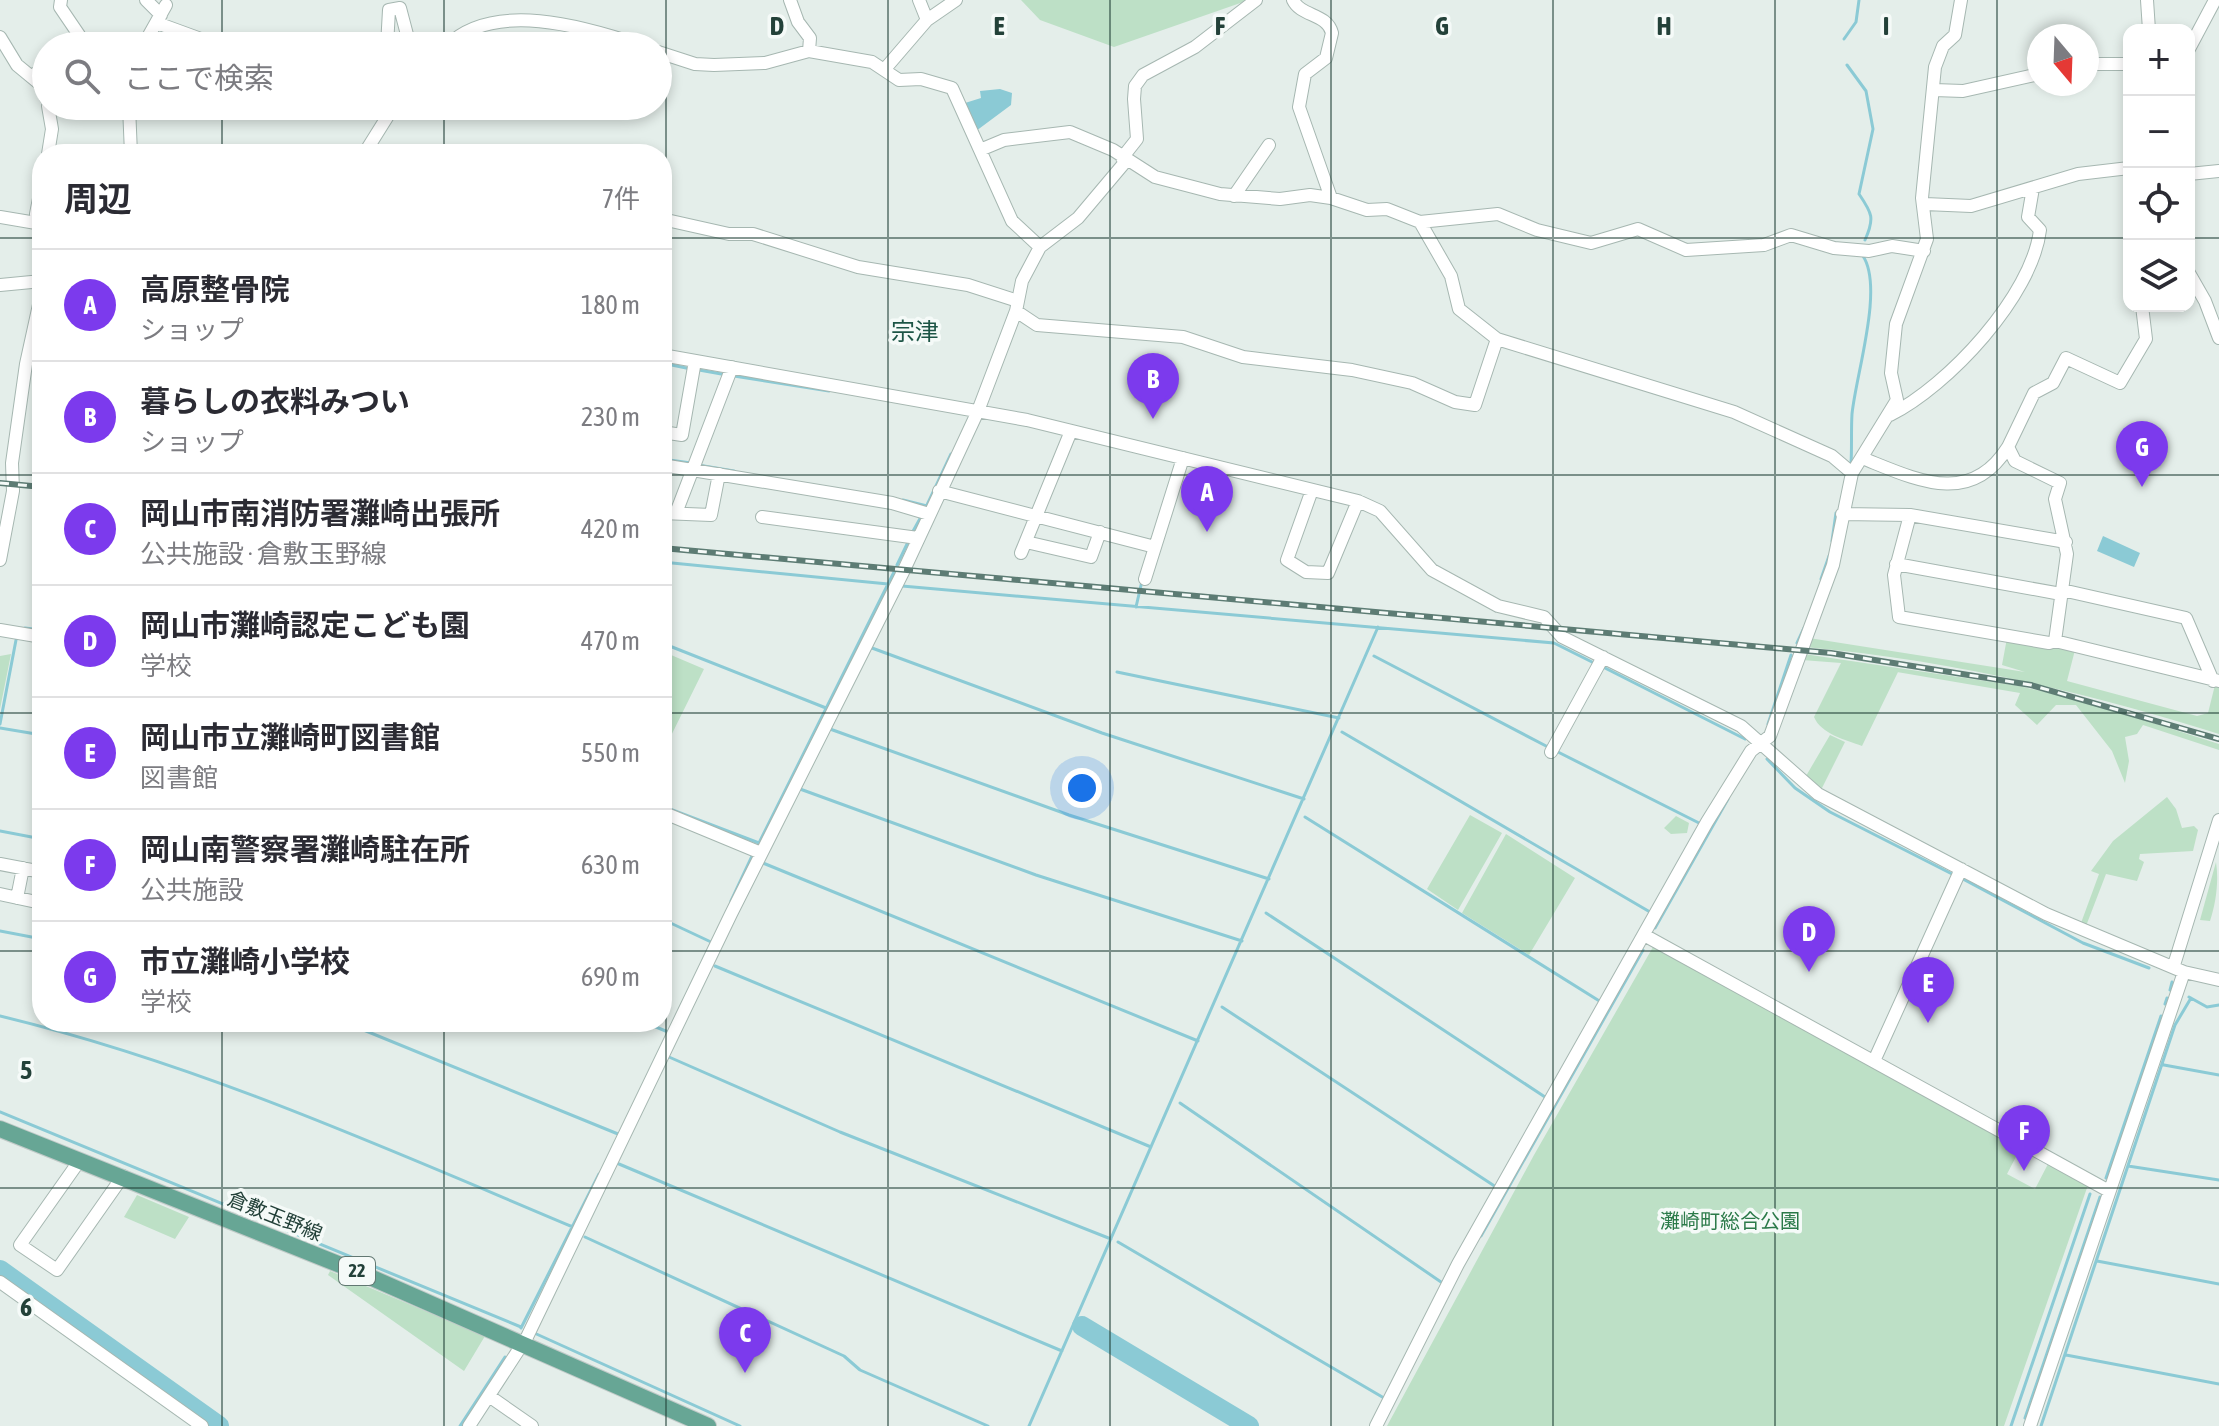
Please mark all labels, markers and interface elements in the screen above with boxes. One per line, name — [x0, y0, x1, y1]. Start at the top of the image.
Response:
text: D — [770, 11, 784, 41]
text: E — [993, 11, 1005, 41]
text: F — [1215, 11, 1226, 41]
text: G — [1435, 11, 1449, 41]
text: H — [1656, 11, 1672, 41]
text: I — [1883, 11, 1889, 41]
north arrow — [2027, 24, 2099, 96]
map controls — [2123, 24, 2195, 312]
button: + — [2123, 24, 2195, 96]
search box — [32, 32, 672, 120]
icon: search — [60, 54, 104, 98]
text: ここで検索 — [124, 61, 274, 95]
button: − — [2123, 96, 2195, 168]
button: locate — [2123, 168, 2195, 240]
text: 周辺 — [64, 179, 132, 218]
text: 7件 — [602, 184, 640, 214]
button: layers — [2123, 240, 2195, 312]
text: 高原整骨院 — [140, 272, 290, 306]
text: A — [84, 290, 96, 320]
text: 180 m — [581, 290, 640, 320]
text: ショップ — [140, 315, 244, 345]
district label: 宗津 — [891, 318, 939, 345]
pin: B — [1127, 353, 1179, 419]
text: 暮らしの衣料みつい — [140, 384, 410, 418]
text: B — [84, 402, 96, 432]
text: 230 m — [581, 402, 640, 432]
pin: G — [2116, 421, 2168, 487]
text: ショップ — [140, 427, 244, 457]
pin: A — [1181, 466, 1233, 532]
text: 岡山市南消防署灘崎出張所 — [140, 496, 500, 530]
text: C — [84, 514, 96, 544]
text: 420 m — [581, 514, 640, 544]
text: 公共施設 · 倉敷玉野線 — [140, 539, 387, 569]
text: 岡山市灘崎認定こども園 — [140, 608, 470, 642]
text: D — [83, 626, 97, 656]
text: 470 m — [581, 626, 640, 656]
text: 学校 — [140, 651, 192, 681]
text: 岡山市立灘崎町図書館 — [140, 720, 440, 754]
text: E — [84, 738, 96, 768]
text: 550 m — [581, 738, 640, 768]
text: 図書館 — [140, 763, 218, 793]
your location — [1062, 768, 1102, 808]
text: 岡山南警察署灘崎駐在所 — [140, 832, 470, 866]
text: F — [85, 850, 95, 880]
text: 630 m — [581, 850, 640, 880]
text: 公共施設 — [140, 875, 244, 905]
pin: D — [1783, 906, 1835, 972]
text: 市立灘崎小学校 — [140, 944, 350, 978]
pin: E — [1902, 957, 1954, 1023]
text: G — [83, 962, 97, 992]
text: 690 m — [581, 962, 640, 992]
text: 学校 — [140, 987, 192, 1017]
text: 5 — [20, 1055, 32, 1085]
pin: F — [1998, 1105, 2050, 1171]
street label: 倉敷玉野線 — [225, 1186, 326, 1245]
park label: 灘崎町総合公園 — [1660, 1209, 1800, 1232]
road number: 22 — [339, 1257, 375, 1285]
text: 6 — [20, 1292, 32, 1322]
pin: C — [719, 1307, 771, 1373]

